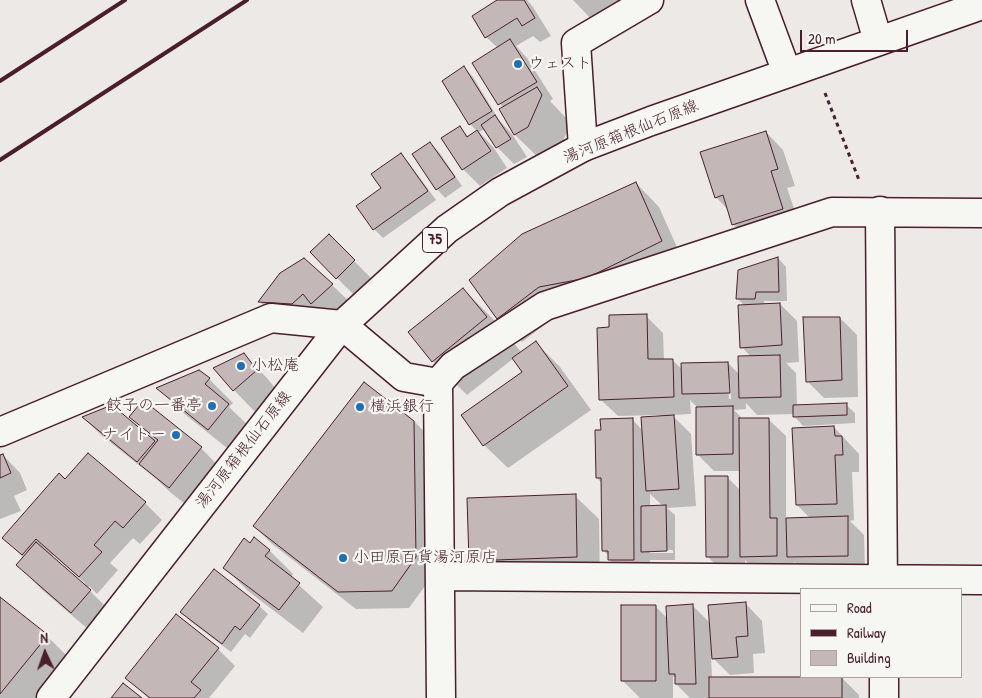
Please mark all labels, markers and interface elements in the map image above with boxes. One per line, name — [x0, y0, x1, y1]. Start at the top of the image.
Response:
scale bar — [802, 20, 910, 52]
text: 20 m — [808, 28, 835, 49]
place label: ウェスト — [528, 54, 592, 74]
marker: ウェスト — [512, 58, 524, 70]
street label: 湯河原箱根仙石原線 — [561, 96, 701, 168]
road number: 75 — [422, 228, 448, 252]
place label: 小松庵 — [251, 356, 299, 376]
marker: 小松庵 — [235, 360, 247, 372]
street label: 湯河原箱根仙石原線 — [192, 387, 296, 513]
place label: 餃子の一番亭 — [106, 396, 202, 416]
place label: 横浜銀行 — [370, 397, 434, 417]
marker: 餃子の一番亭 — [206, 400, 218, 412]
marker: 横浜銀行 — [354, 401, 366, 413]
place label: ナイトー — [102, 425, 166, 445]
marker: ナイトー — [170, 429, 182, 441]
place label: 小田原百貨湯河原店 — [353, 548, 497, 568]
marker: 小田原百貨湯河原店 — [337, 552, 349, 564]
legend — [800, 588, 962, 678]
text: Road — [847, 597, 872, 618]
text: Railway — [847, 622, 886, 643]
north arrow — [20, 628, 70, 678]
text: N — [40, 628, 48, 647]
text: Building — [847, 647, 891, 668]

